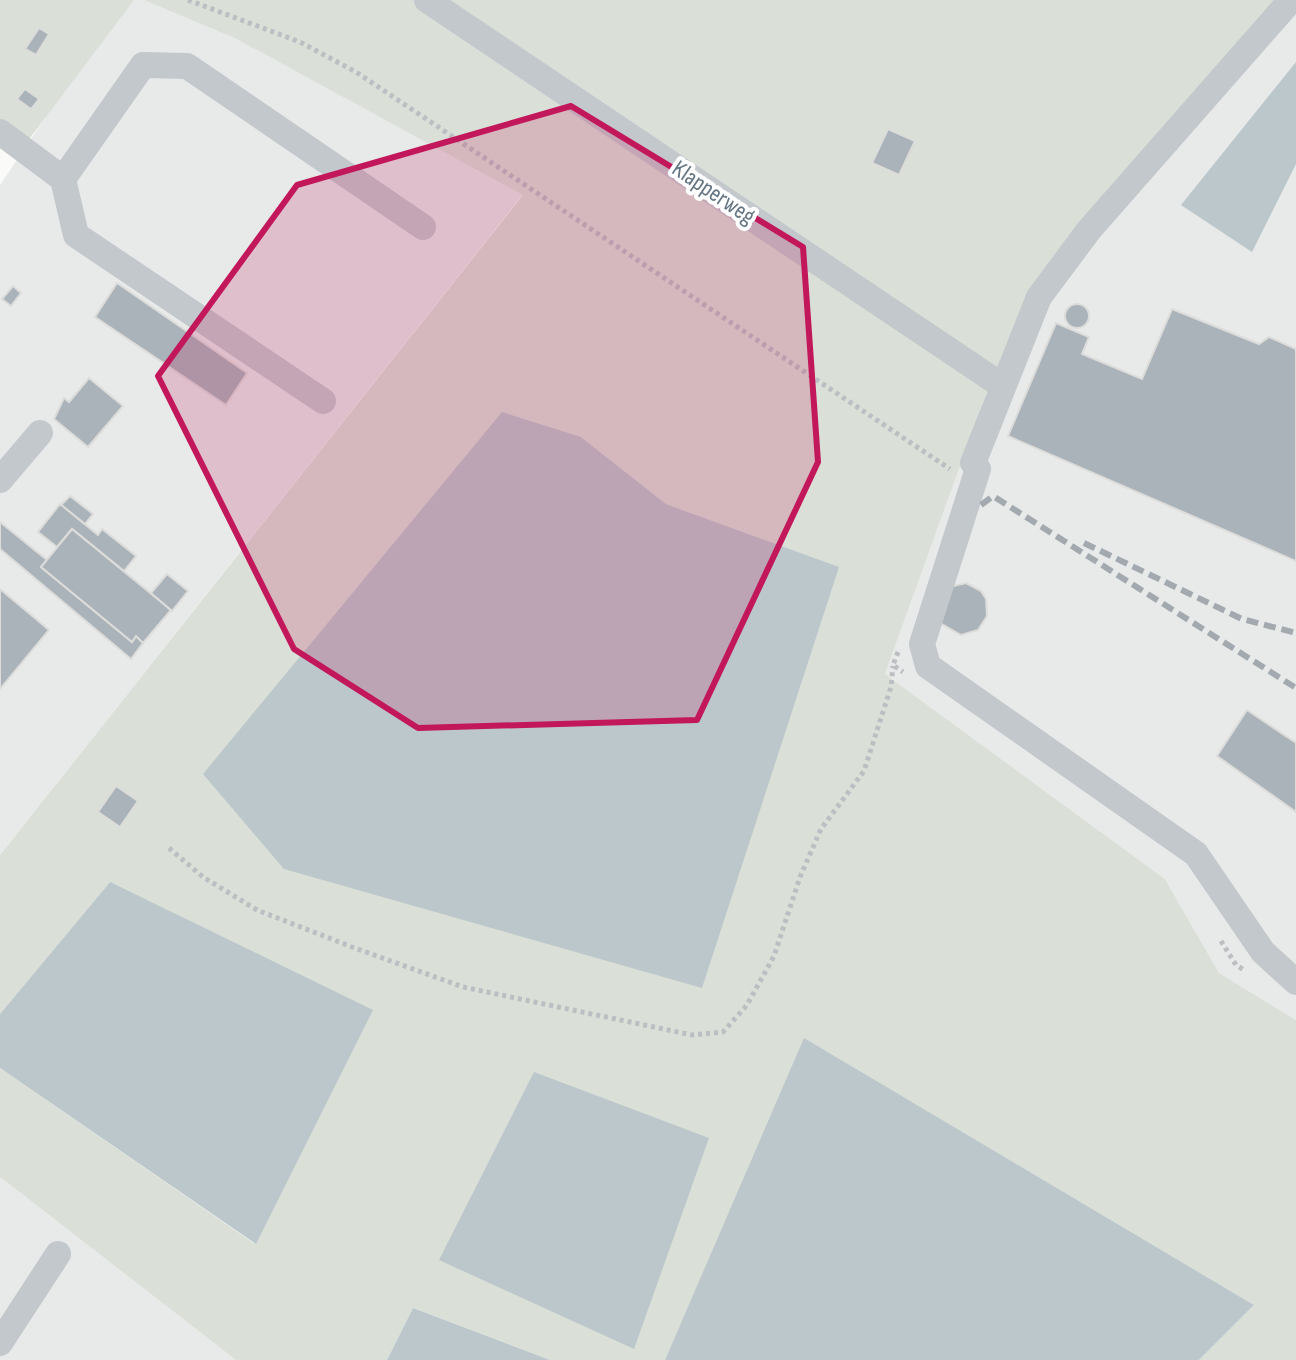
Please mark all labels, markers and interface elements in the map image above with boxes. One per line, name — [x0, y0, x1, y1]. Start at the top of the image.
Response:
street label: Klapperweg — [667, 154, 761, 231]

